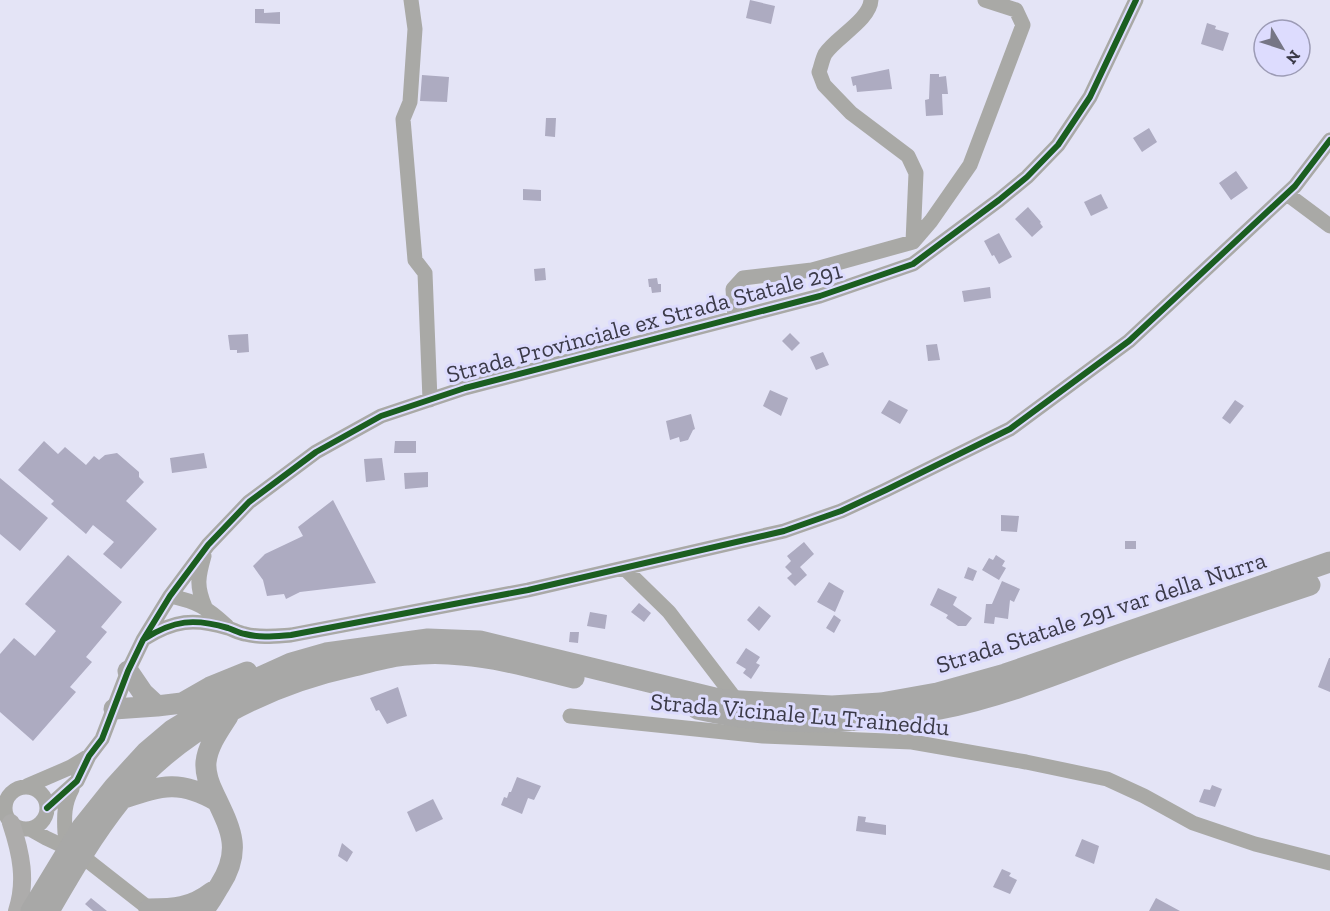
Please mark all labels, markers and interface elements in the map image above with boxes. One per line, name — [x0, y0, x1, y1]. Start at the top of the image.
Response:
north arrow — [1252, 18, 1312, 78]
text: N — [1282, 46, 1304, 68]
street label: Strada Provinciale ex Strada Statale 291 — [443, 255, 845, 389]
street label: Strada Statale 291 var della Nurra — [932, 545, 1270, 679]
street label: Strada Vicinale Lu Traineddu — [649, 686, 951, 742]

